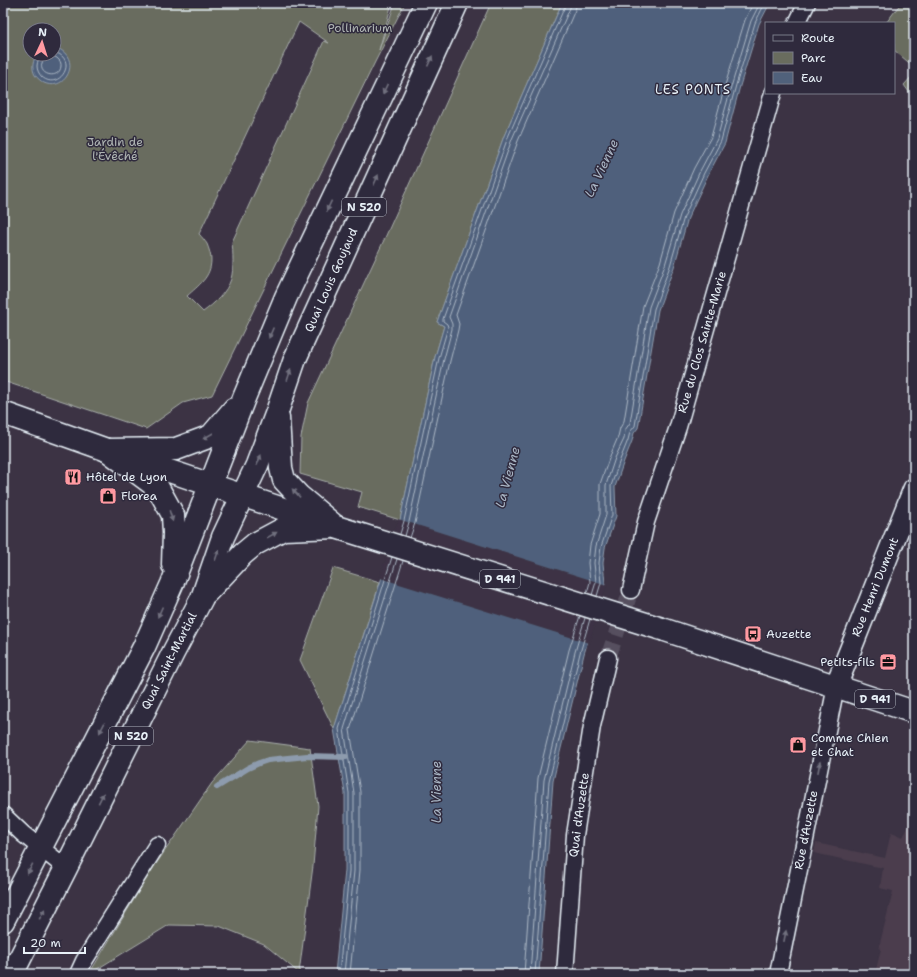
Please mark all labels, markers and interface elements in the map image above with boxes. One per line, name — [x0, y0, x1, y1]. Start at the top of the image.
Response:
park label: Pollinarium — [328, 20, 392, 36]
north arrow — [22, 22, 62, 62]
legend — [765, 22, 895, 94]
text: N — [38, 25, 48, 40]
text: Route — [801, 30, 835, 46]
text: Parc — [801, 50, 826, 66]
one-way arrow — [427, 56, 433, 67]
text: Eau — [801, 70, 823, 86]
district label: LES PONTS — [655, 81, 731, 98]
one-way arrow — [382, 83, 388, 94]
park label: Jardin de l'Évêché — [87, 134, 143, 164]
water label: La Vienne — [581, 136, 622, 200]
one-way arrow — [374, 173, 380, 185]
road number: N 520 — [342, 198, 386, 216]
one-way arrow — [326, 200, 332, 212]
street label: Quai Louis Goujaud — [301, 225, 361, 335]
street label: Rue du Clos Sainte-Marie — [674, 269, 730, 415]
one-way arrow — [267, 328, 273, 340]
one-way arrow — [287, 369, 293, 381]
one-way arrow — [202, 433, 214, 439]
water label: La Vienne — [491, 445, 524, 509]
one-way arrow — [256, 453, 262, 465]
restaurant icon: Hôtel de Lyon — [63, 467, 83, 487]
place label: Hôtel de Lyon — [86, 469, 167, 485]
shop icon: Florea — [98, 486, 118, 506]
place label: Florea — [121, 488, 158, 504]
one-way arrow — [291, 488, 301, 498]
one-way arrow — [168, 510, 174, 522]
one-way arrow — [266, 531, 278, 538]
street label: Rue Henri Dumont — [848, 535, 902, 639]
one-way arrow — [214, 549, 220, 561]
road number: D 941 — [480, 570, 520, 588]
one-way arrow — [157, 606, 163, 617]
street label: Quai Saint-Martial — [138, 609, 201, 712]
bus stop icon: Auzette — [743, 624, 763, 644]
place label: Auzette — [766, 626, 812, 642]
office icon: Petits-fils — [878, 652, 898, 672]
place label: Petits-fils — [820, 654, 875, 670]
road number: D 941 — [855, 690, 895, 708]
one-way arrow — [99, 722, 105, 734]
road number: N 520 — [109, 727, 153, 745]
place label: Comme Chien et Chat — [811, 730, 889, 760]
shop icon: Comme Chien et Chat — [788, 735, 808, 755]
water label: La Vienne — [428, 761, 445, 823]
one-way arrow — [816, 761, 822, 773]
street label: Quai d'Auzette — [565, 772, 593, 858]
street label: Rue d'Auzette — [790, 789, 822, 871]
one-way arrow — [98, 793, 104, 804]
one-way arrow — [27, 863, 33, 875]
one-way arrow — [39, 909, 45, 920]
scale bar — [24, 929, 85, 955]
one-way arrow — [783, 930, 789, 942]
text: 20 m — [30, 935, 61, 951]

